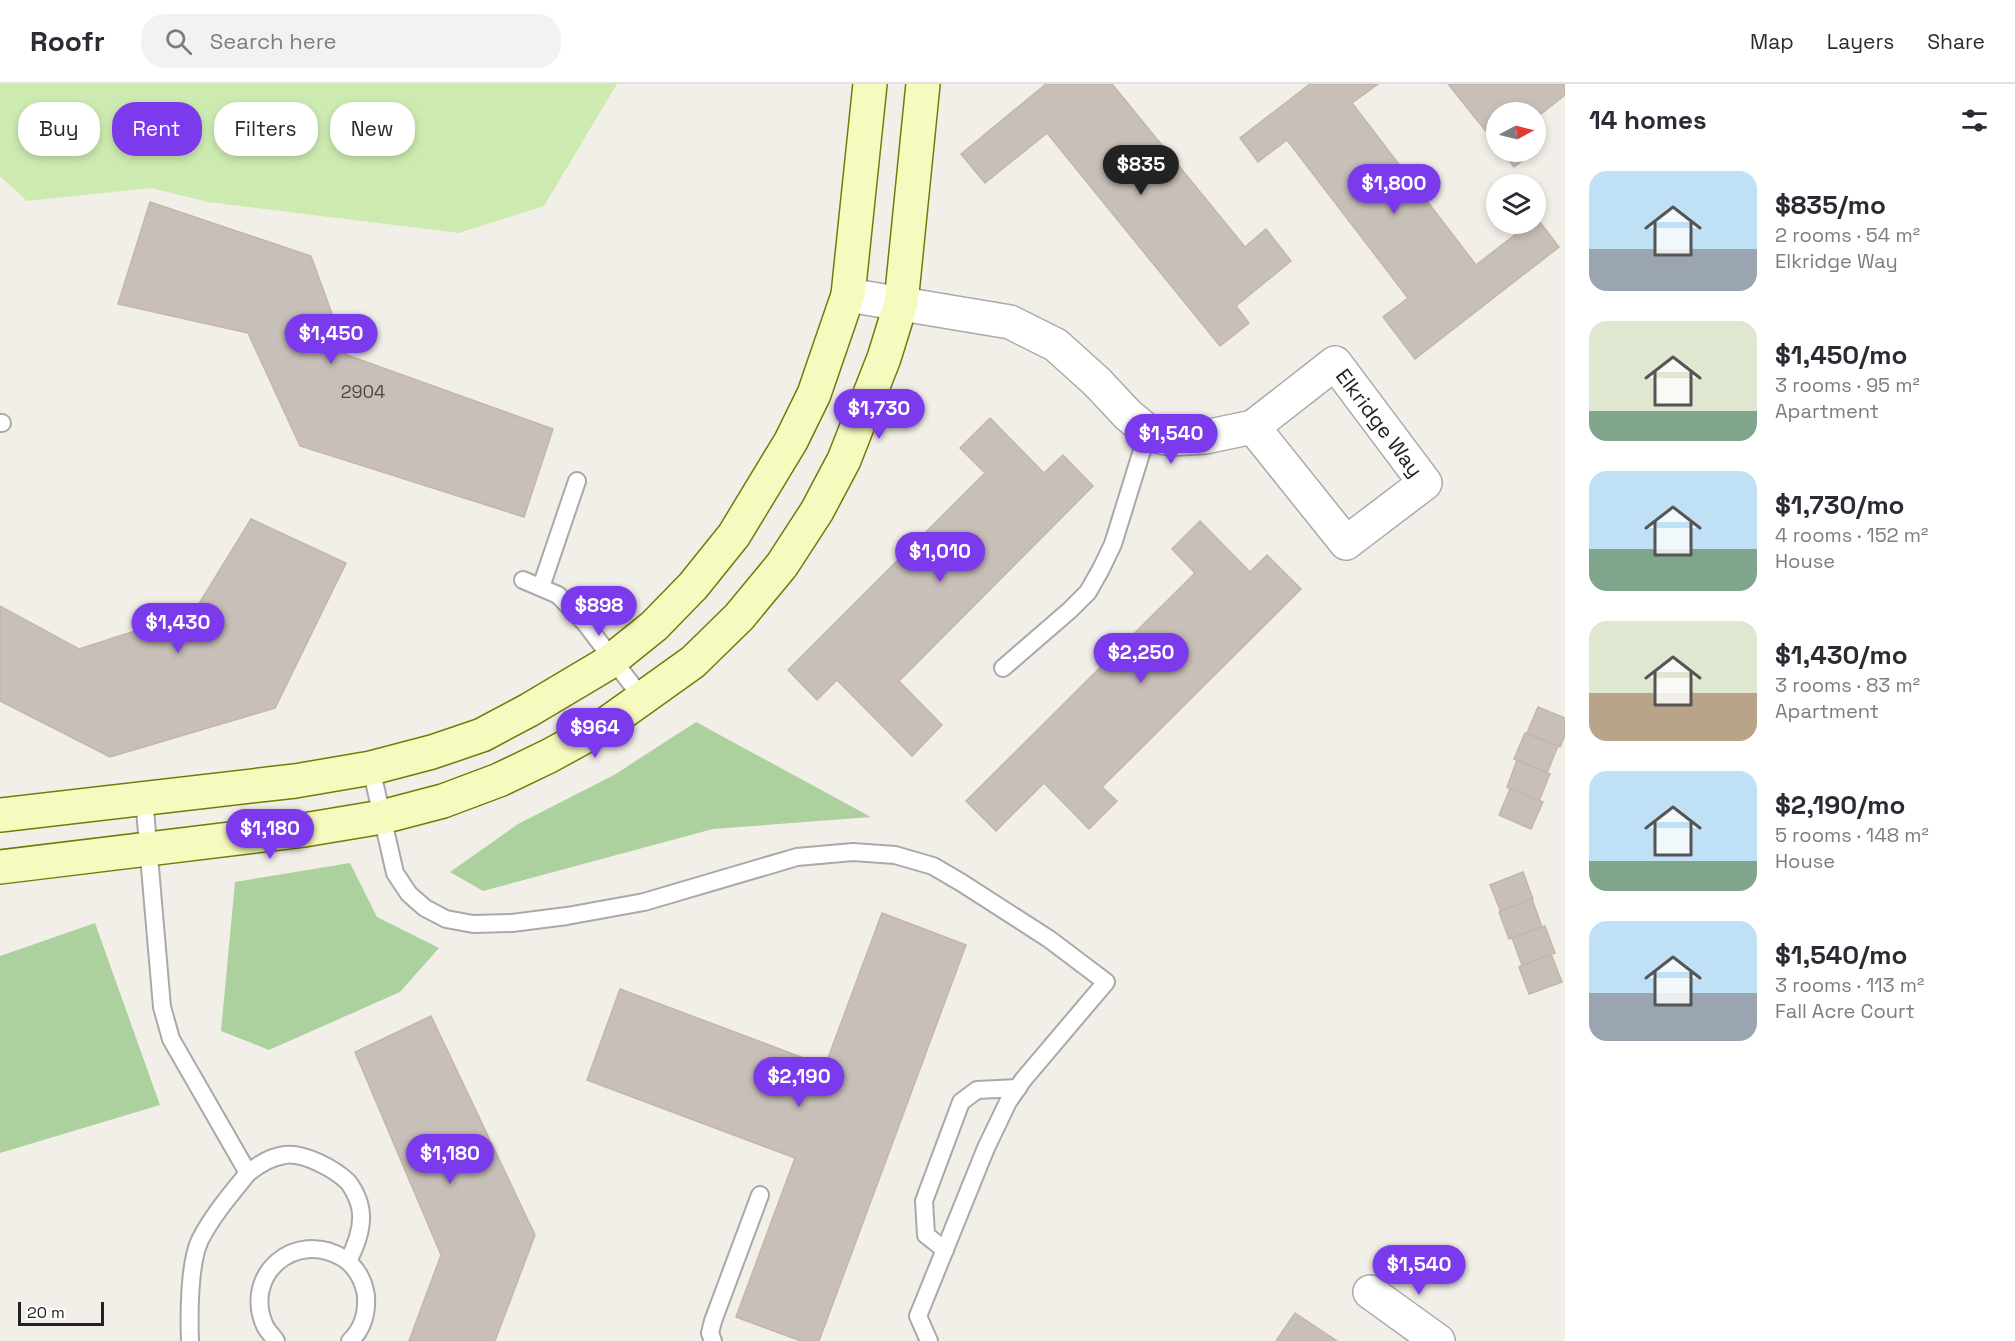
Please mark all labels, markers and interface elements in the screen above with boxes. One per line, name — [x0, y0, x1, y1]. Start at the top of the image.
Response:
search box — [141, 14, 561, 68]
text: Roofr — [30, 23, 105, 59]
icon: search — [162, 25, 195, 58]
text: Search here — [210, 27, 337, 55]
text: Map — [1750, 28, 1794, 55]
text: Layers — [1827, 28, 1894, 55]
text: Share — [1927, 28, 1985, 55]
chip: Buy — [18, 102, 100, 156]
chip: Rent — [112, 102, 202, 156]
chip: Filters — [214, 102, 318, 156]
chip: New — [330, 102, 415, 156]
north arrow — [1486, 102, 1546, 162]
map controls — [1486, 102, 1546, 234]
text: 14 homes — [1589, 103, 1707, 137]
icon: filters — [1958, 104, 1991, 137]
pin: $835 — [1105, 145, 1177, 196]
text: $835 — [1117, 151, 1165, 177]
pin: $1,800 — [1345, 164, 1443, 215]
text: $1,800 — [1362, 170, 1426, 196]
button: layers — [1486, 174, 1546, 234]
text: $835/mo — [1775, 188, 1886, 222]
icon: home — [1637, 195, 1709, 267]
text: 2 rooms · 54 m² — [1775, 222, 1920, 248]
text: Elkridge Way — [1775, 248, 1898, 274]
pin: $1,450 — [282, 314, 380, 365]
text: $1,450 — [299, 320, 363, 346]
text: $1,450/mo — [1775, 338, 1907, 372]
icon: home — [1637, 345, 1709, 417]
street label: Elkridge Way — [1330, 363, 1429, 482]
text: 3 rooms · 95 m² — [1775, 372, 1920, 398]
house number: 2904 — [341, 380, 385, 403]
pin: $1,730 — [830, 389, 928, 440]
text: $1,730 — [848, 395, 910, 421]
text: Apartment — [1775, 398, 1879, 424]
pin: $1,540 — [1122, 414, 1220, 465]
text: $1,540 — [1139, 420, 1203, 446]
text: $1,730/mo — [1775, 488, 1905, 522]
icon: home — [1637, 495, 1709, 567]
text: 4 rooms · 152 m² — [1775, 522, 1928, 548]
pin: $1,010 — [891, 532, 989, 583]
text: $1,010 — [909, 538, 971, 564]
text: House — [1775, 548, 1835, 574]
pin: $898 — [563, 586, 635, 637]
text: $898 — [575, 592, 623, 618]
pin: $1,430 — [129, 603, 227, 654]
text: $1,430 — [146, 609, 210, 635]
pin: $2,250 — [1092, 633, 1190, 684]
text: $1,430/mo — [1775, 638, 1908, 672]
text: $2,250 — [1108, 639, 1174, 665]
icon: home — [1637, 645, 1709, 717]
text: 3 rooms · 83 m² — [1775, 672, 1920, 698]
text: Apartment — [1775, 698, 1879, 724]
pin: $964 — [559, 708, 631, 759]
text: $964 — [570, 714, 620, 740]
text: $2,190/mo — [1775, 788, 1905, 822]
icon: home — [1637, 795, 1709, 867]
pin: $1,180 — [221, 809, 319, 860]
text: $1,180 — [240, 815, 300, 841]
text: 5 rooms · 148 m² — [1775, 822, 1929, 848]
text: House — [1775, 848, 1835, 874]
text: $1,540/mo — [1775, 938, 1907, 972]
icon: home — [1637, 945, 1709, 1017]
text: 3 rooms · 113 m² — [1775, 972, 1924, 998]
text: Fall Acre Court — [1775, 998, 1915, 1024]
pin: $2,190 — [750, 1057, 848, 1108]
text: $2,190 — [767, 1063, 831, 1089]
pin: $1,180 — [401, 1134, 499, 1185]
text: $1,180 — [420, 1140, 480, 1166]
pin: $1,540 — [1370, 1245, 1468, 1296]
text: $1,540 — [1387, 1251, 1451, 1277]
scale bar — [18, 1299, 104, 1326]
text: 20 m — [27, 1302, 65, 1323]

